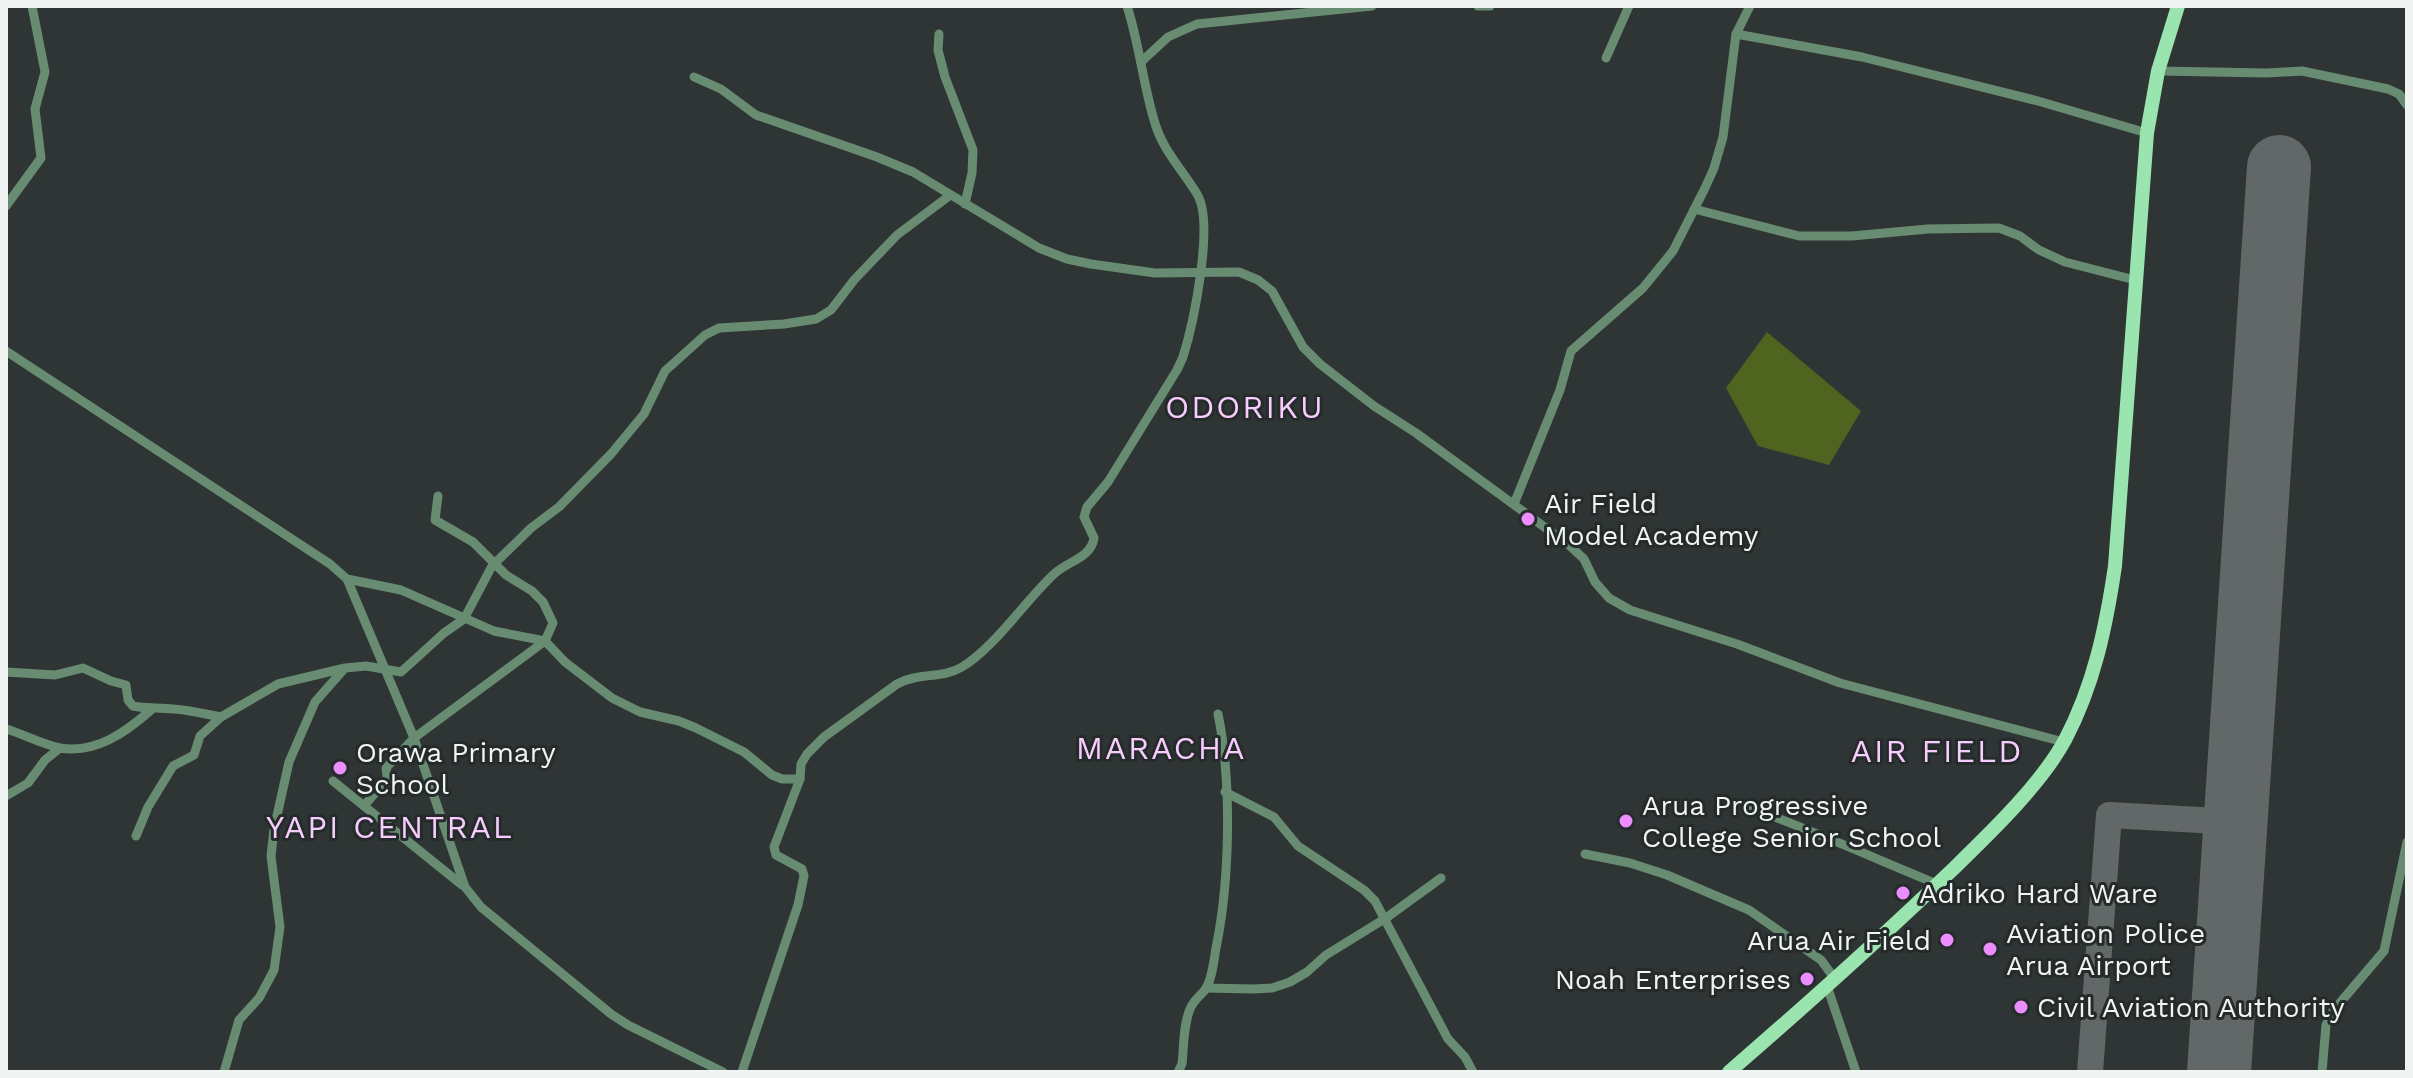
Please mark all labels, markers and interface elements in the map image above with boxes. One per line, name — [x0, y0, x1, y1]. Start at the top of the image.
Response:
district label: ODORIKU — [1165, 388, 1325, 426]
place label: Air Field Model Academy — [1544, 487, 1759, 552]
marker: Air Field Model Academy — [1519, 510, 1537, 528]
district label: MARACHA — [1076, 729, 1246, 767]
district label: AIR FIELD — [1851, 732, 2023, 770]
place label: Orawa Primary School — [356, 736, 556, 801]
marker: Orawa Primary School — [331, 759, 349, 777]
place label: Arua Progressive College Senior School — [1642, 789, 1941, 854]
district label: YAPI CENTRAL — [266, 808, 514, 846]
marker: Arua Progressive College Senior School — [1617, 812, 1635, 830]
place label: Adriko Hard Ware — [1919, 877, 2158, 910]
marker: Adriko Hard Ware — [1894, 884, 1912, 902]
place label: Aviation Police Arua Airport — [2006, 917, 2205, 982]
place label: Arua Air Field — [1747, 924, 1931, 957]
marker: Arua Air Field — [1938, 931, 1956, 949]
marker: Aviation Police Arua Airport — [1981, 940, 1999, 958]
place label: Noah Enterprises — [1555, 963, 1791, 996]
marker: Noah Enterprises — [1798, 970, 1816, 988]
place label: Civil Aviation Authority — [2037, 991, 2345, 1024]
marker: Civil Aviation Authority — [2012, 998, 2030, 1016]

